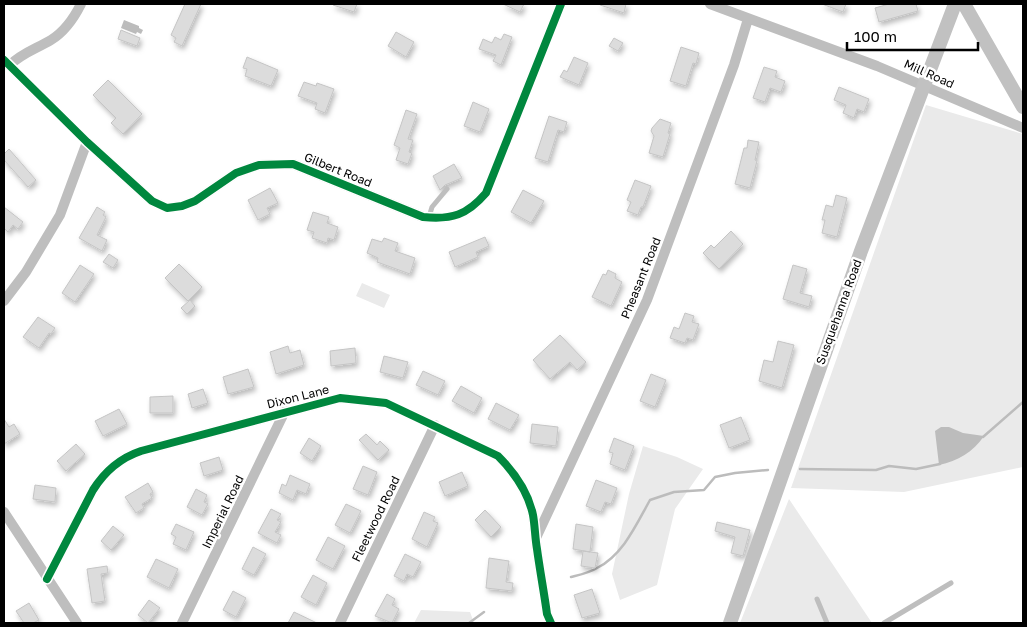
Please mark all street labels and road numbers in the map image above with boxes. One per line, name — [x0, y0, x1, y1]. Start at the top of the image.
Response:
street label: Mill Road — [902, 56, 957, 91]
street label: Gilbert Road — [302, 149, 374, 190]
street label: Pheasant Road — [617, 235, 664, 321]
street label: Susquehanna Road — [812, 257, 865, 367]
street label: Dixon Lane — [265, 382, 331, 411]
street label: Imperial Road — [198, 473, 247, 551]
street label: Fleetwood Road — [348, 473, 403, 564]

